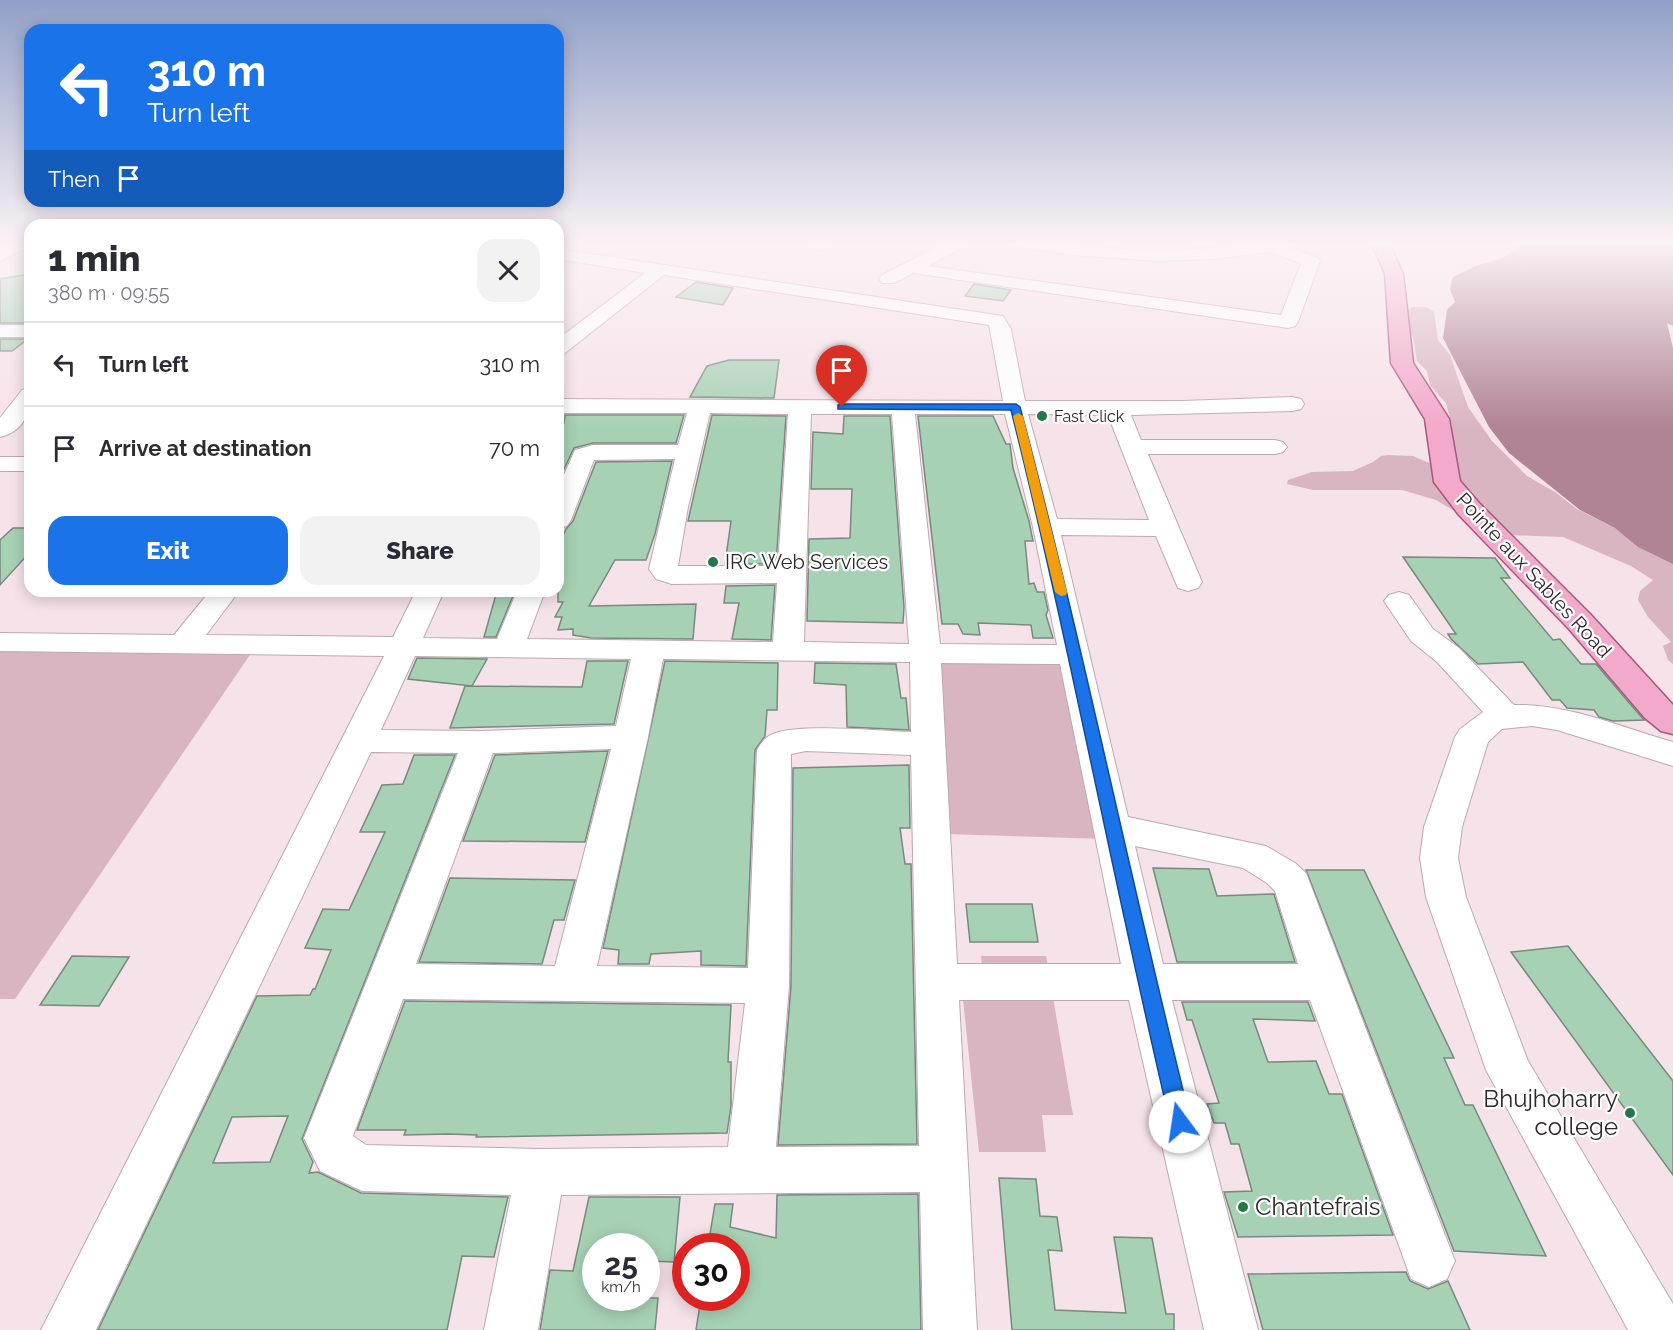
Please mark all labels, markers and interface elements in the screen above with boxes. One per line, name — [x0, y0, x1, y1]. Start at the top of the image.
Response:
text: 310 m — [147, 47, 266, 96]
icon: left — [48, 48, 126, 126]
text: Turn left — [147, 97, 250, 128]
icon: arrive — [112, 162, 145, 195]
text: Then — [48, 166, 100, 192]
text: 1 min — [48, 237, 140, 279]
button: close — [477, 239, 540, 302]
text: 380 m · 09:55 — [48, 281, 170, 305]
pin — [816, 345, 867, 407]
icon: left — [48, 348, 81, 381]
text: Turn left — [99, 351, 189, 377]
text: 310 m — [480, 351, 540, 377]
icon: arrive — [825, 354, 858, 387]
place label: Fast Click — [1054, 407, 1125, 426]
marker: Fast Click — [1035, 409, 1049, 423]
icon: arrive — [48, 432, 81, 465]
text: Arrive at destination — [99, 435, 312, 461]
text: 70 m — [489, 435, 540, 461]
street label: Pointe aux Sables Road — [1451, 488, 1617, 662]
button: Exit — [48, 516, 288, 585]
button: Share — [300, 516, 540, 585]
place label: IRC Web Services — [725, 550, 888, 574]
marker: IRC Web Services — [706, 555, 720, 569]
place label: Bhujhoharry college — [1483, 1084, 1618, 1141]
position arrow — [1148, 1090, 1212, 1154]
marker: Bhujhoharry college — [1623, 1106, 1637, 1120]
place label: Chantefrais — [1255, 1192, 1380, 1221]
marker: Chantefrais — [1236, 1200, 1250, 1214]
speed limit sign: 30 — [672, 1233, 750, 1311]
text: 25 — [604, 1247, 638, 1282]
text: km/h — [601, 1278, 641, 1296]

